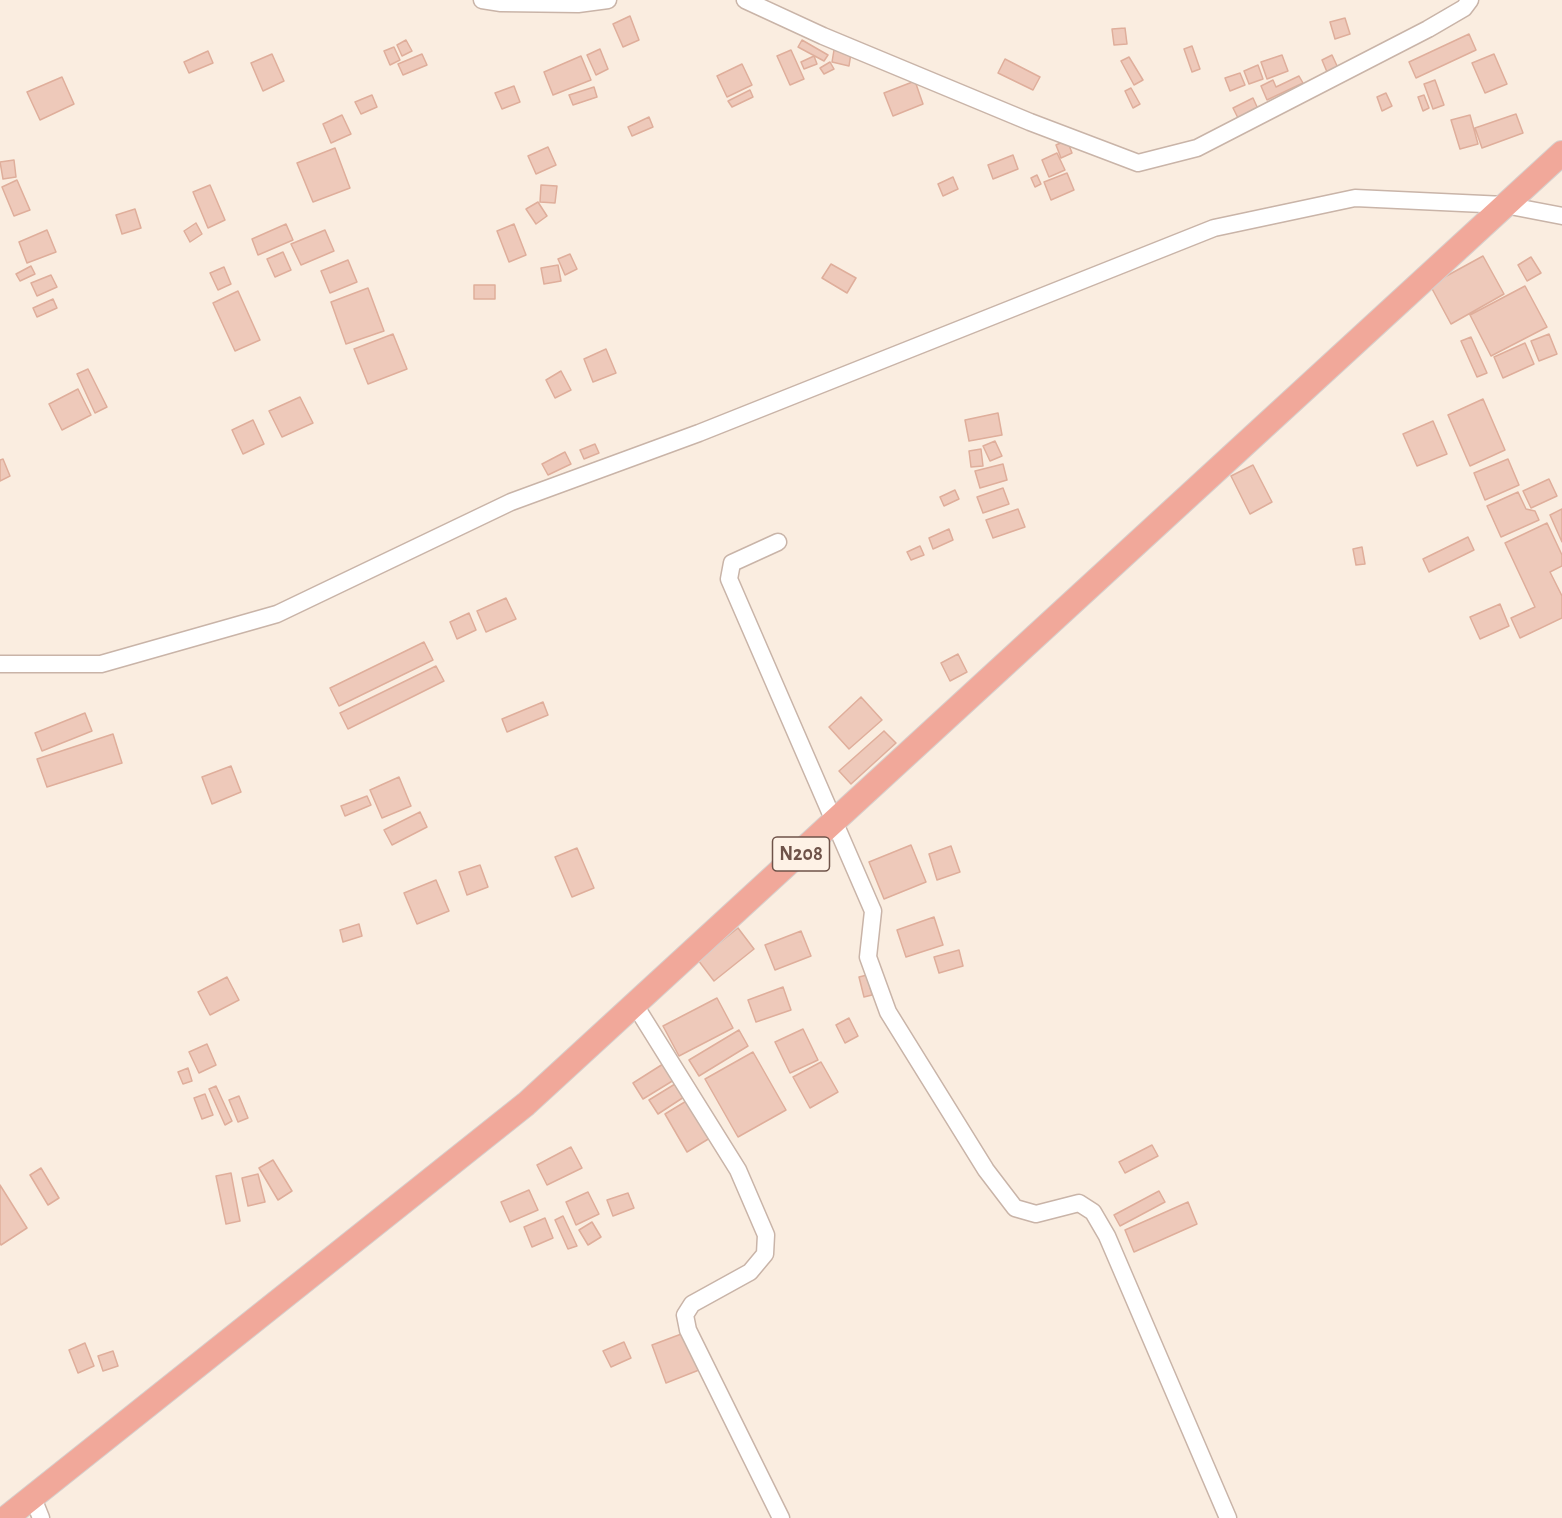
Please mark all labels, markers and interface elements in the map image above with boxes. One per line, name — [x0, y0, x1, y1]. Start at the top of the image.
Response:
road number: N208 — [772, 837, 830, 871]

